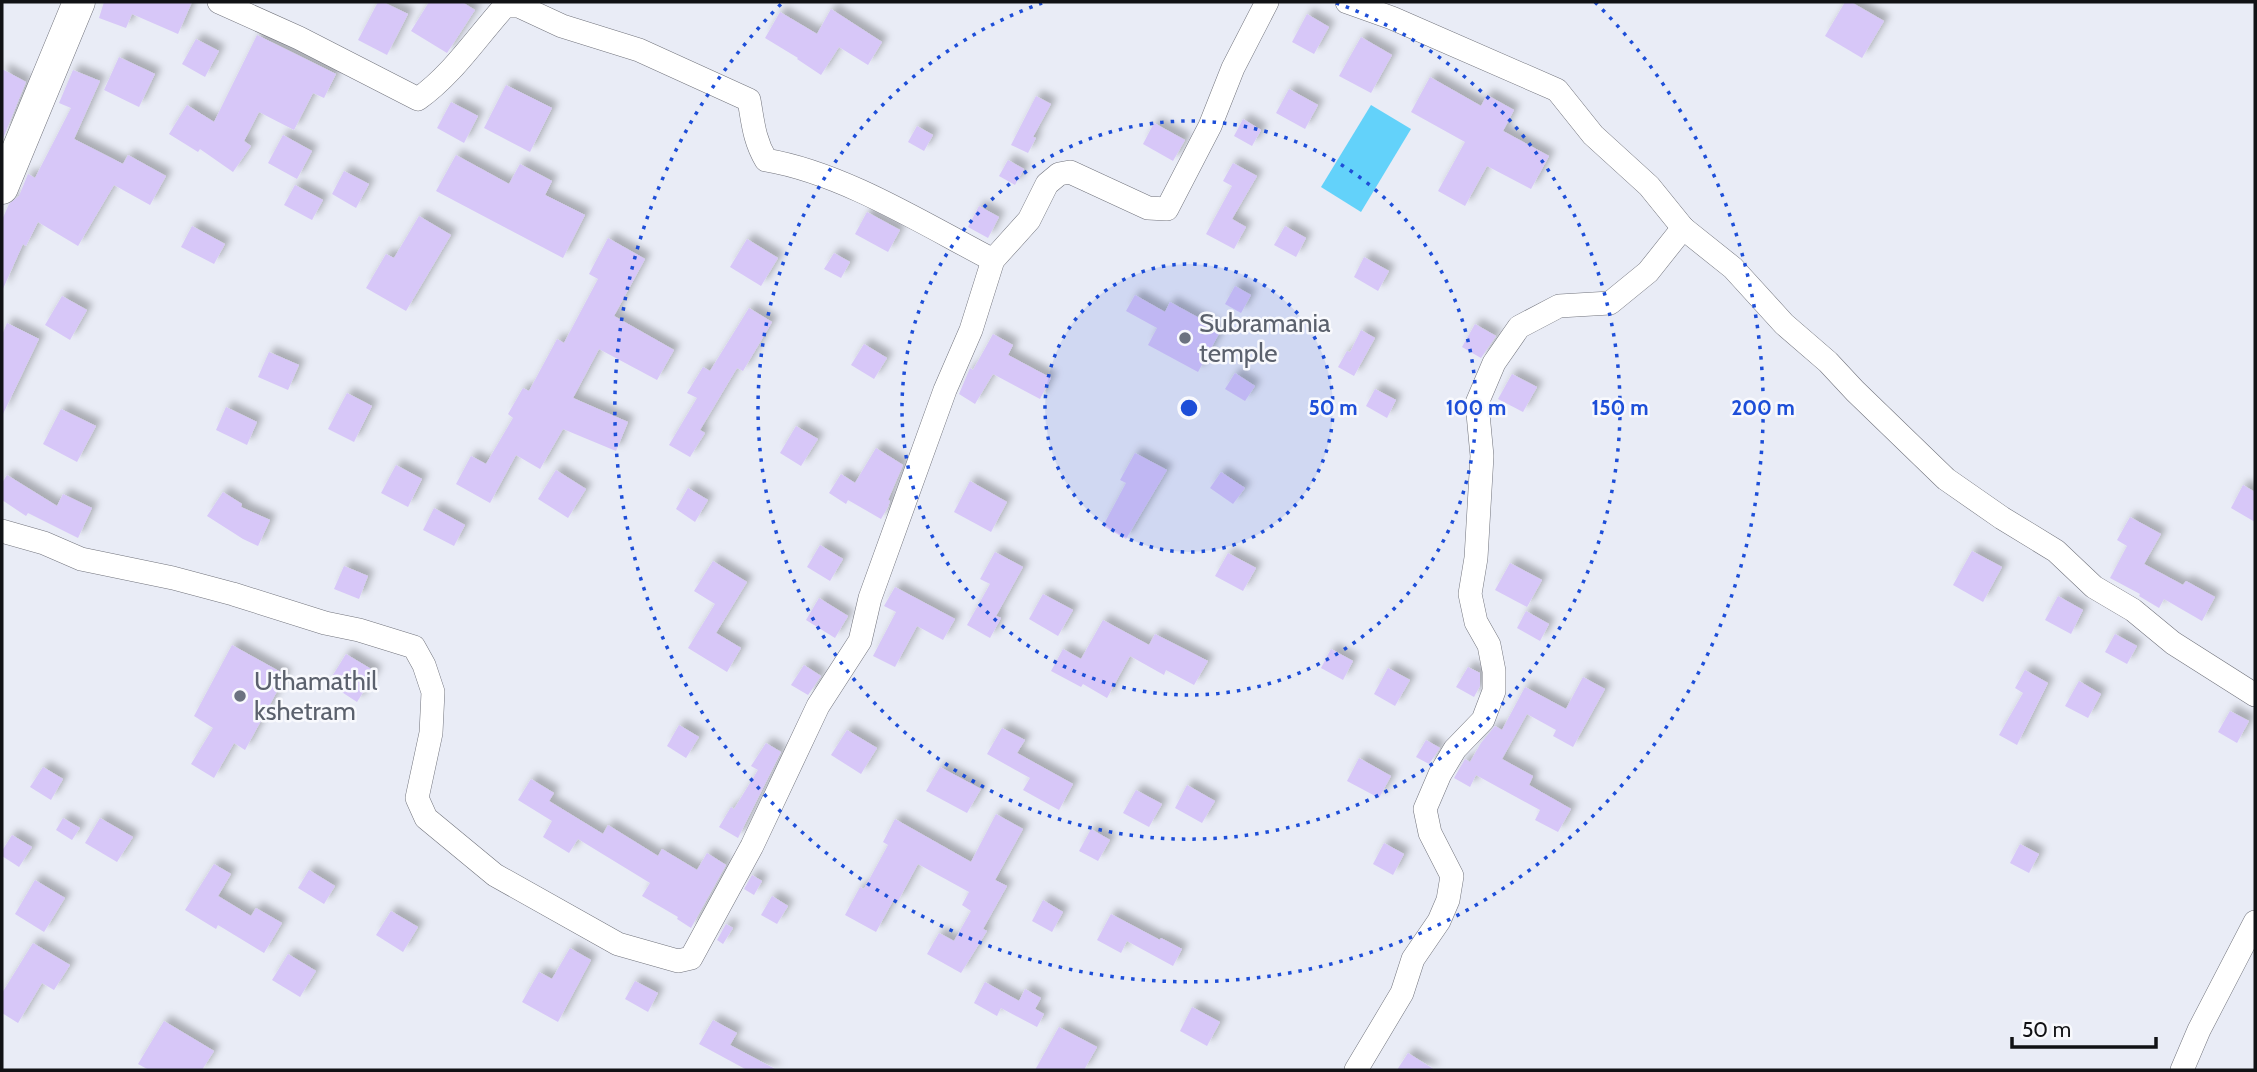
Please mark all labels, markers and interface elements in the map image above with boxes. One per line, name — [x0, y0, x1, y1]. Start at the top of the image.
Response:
place label: Subramania temple — [1199, 307, 1331, 369]
marker: Subramania temple — [1177, 330, 1193, 346]
text: 50 m — [1308, 395, 1358, 420]
text: 100 m — [1446, 395, 1506, 420]
text: 150 m — [1592, 395, 1648, 420]
text: 200 m — [1731, 395, 1795, 420]
centre of rings — [1177, 396, 1201, 420]
place label: Uthamathil kshetram — [254, 665, 378, 727]
marker: Uthamathil kshetram — [232, 688, 248, 704]
scale bar — [2012, 1006, 2156, 1050]
text: 50 m — [2022, 1017, 2071, 1042]

